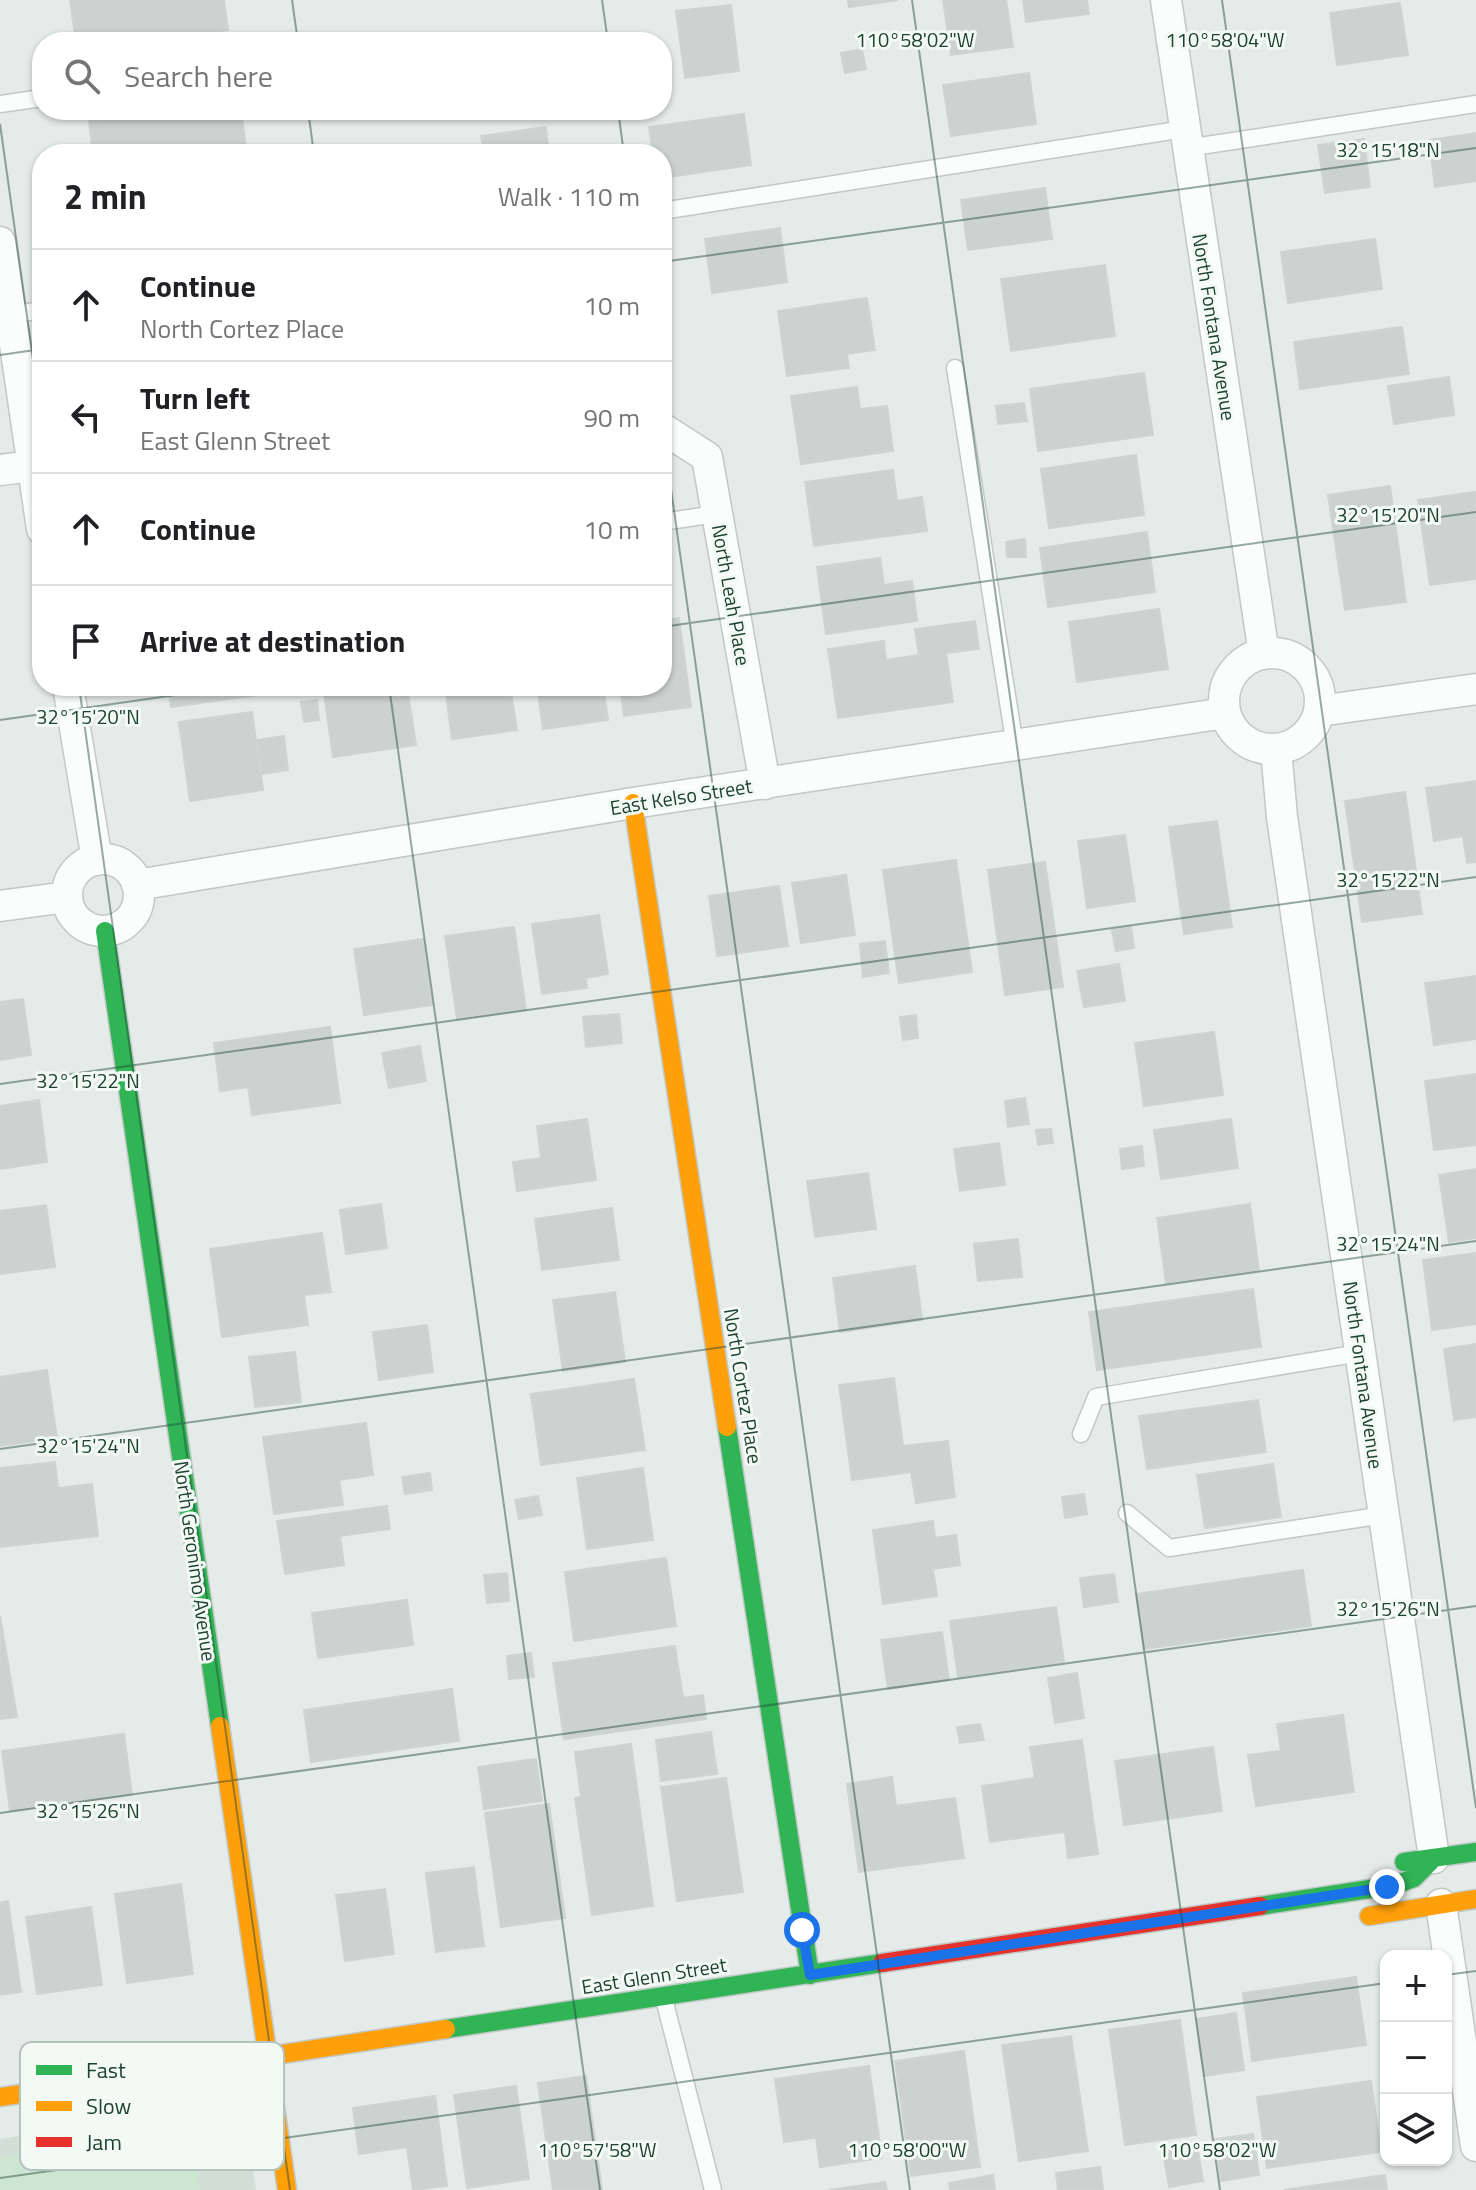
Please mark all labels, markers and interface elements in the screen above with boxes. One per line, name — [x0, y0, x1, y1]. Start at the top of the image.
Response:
text: 110°58'02"W — [856, 24, 975, 55]
text: 110°58'04"W — [1166, 24, 1285, 55]
search box — [32, 32, 672, 120]
text: Search here — [124, 53, 273, 99]
icon: search — [60, 54, 104, 98]
text: 32°15'18"N — [1336, 134, 1440, 165]
text: 2 min — [64, 170, 147, 222]
text: Walk · 110 m — [498, 177, 640, 216]
street label: North Fontana Avenue — [1184, 231, 1245, 423]
text: Continue — [140, 263, 256, 309]
icon: ahead — [64, 283, 108, 327]
text: 10 m — [583, 286, 640, 325]
text: North Cortez Place — [140, 309, 344, 348]
text: Turn left — [140, 375, 250, 421]
icon: left — [64, 395, 108, 439]
text: 90 m — [583, 398, 640, 437]
text: East Glenn Street — [140, 421, 330, 460]
text: 32°15'20"N — [1336, 499, 1440, 530]
text: Continue — [140, 506, 256, 552]
icon: ahead — [64, 507, 108, 551]
text: 10 m — [583, 510, 640, 549]
street label: North Leah Place — [704, 522, 759, 668]
text: Arrive at destination — [140, 618, 405, 664]
icon: arrive — [64, 619, 108, 663]
text: 32°15'20"N — [36, 701, 140, 732]
street label: East Kelso Street — [608, 770, 754, 823]
text: 32°15'22"N — [1336, 864, 1440, 895]
text: 32°15'22"N — [36, 1065, 140, 1096]
text: 32°15'24"N — [1336, 1228, 1440, 1259]
street label: North Fontana Avenue — [1335, 1279, 1392, 1471]
street label: North Cortez Place — [716, 1306, 771, 1466]
text: 32°15'24"N — [36, 1430, 140, 1461]
street label: North Geronimo Avenue — [166, 1459, 225, 1663]
text: 32°15'26"N — [1336, 1593, 1440, 1624]
text: 32°15'26"N — [36, 1795, 140, 1826]
route end — [1369, 1869, 1405, 1905]
route start — [784, 1912, 820, 1948]
street label: East Glenn Street — [579, 1949, 729, 2002]
map controls — [1380, 1950, 1452, 2166]
button: + — [1380, 1950, 1452, 2022]
button: − — [1380, 2022, 1452, 2094]
legend — [20, 2042, 284, 2170]
text: Fast — [86, 2053, 126, 2087]
text: Slow — [86, 2089, 132, 2123]
button: layers — [1380, 2094, 1452, 2166]
text: Jam — [86, 2125, 122, 2159]
text: 110°57'58"W — [538, 2134, 657, 2165]
text: 110°58'00"W — [848, 2134, 967, 2165]
text: 110°58'02"W — [1158, 2134, 1277, 2165]

